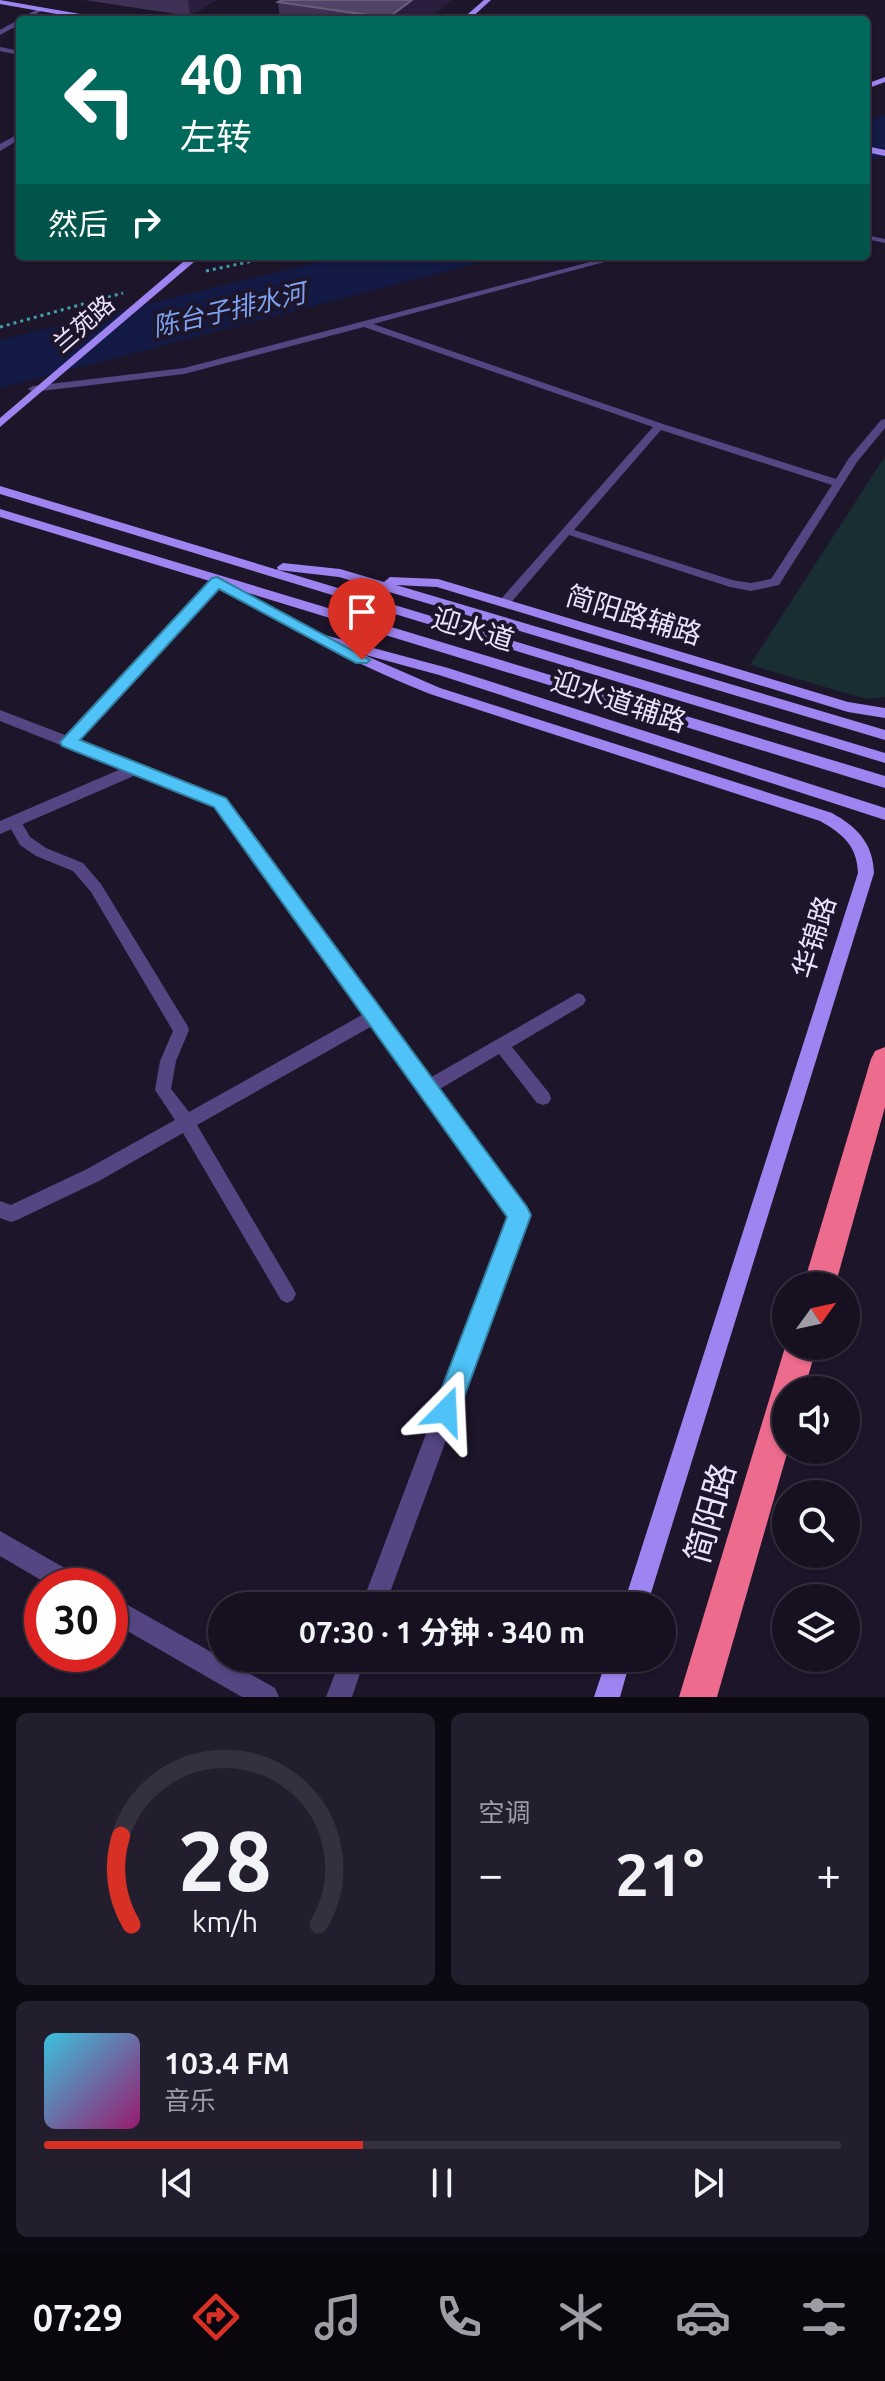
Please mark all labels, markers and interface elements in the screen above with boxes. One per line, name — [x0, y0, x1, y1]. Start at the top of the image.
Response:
text: 40 m — [180, 42, 305, 105]
icon: left — [48, 48, 152, 152]
text: 左转 — [180, 116, 252, 157]
icon: right — [124, 200, 168, 244]
text: 然后 — [48, 207, 108, 241]
water label: 陈台子排水河 — [150, 277, 313, 341]
street label: 兰苑路 — [48, 290, 120, 357]
pin — [328, 578, 396, 660]
street label: 简阳路辅路 — [563, 579, 706, 650]
icon: arrive — [340, 590, 384, 634]
street label: 迎水道 — [428, 601, 518, 656]
street label: 迎水道辅路 — [548, 664, 691, 737]
street label: 华锦路 — [786, 892, 841, 982]
north arrow — [772, 1272, 860, 1360]
map controls — [772, 1272, 860, 1672]
position arrow — [404, 1369, 488, 1453]
button: sound — [772, 1376, 860, 1464]
street label: 简阳路 — [677, 1458, 741, 1567]
button: search — [772, 1480, 860, 1568]
speed limit sign: 30 — [24, 1568, 128, 1672]
button: layers — [772, 1584, 860, 1672]
text: 07:30 · 1 分钟 · 340 m — [299, 1615, 585, 1649]
text: 空调 — [479, 1798, 531, 1827]
text: 28 — [178, 1813, 272, 1907]
text: 21° — [615, 1840, 704, 1907]
text: − — [479, 1849, 503, 1898]
text: + — [816, 1849, 841, 1898]
text: km/h — [192, 1905, 258, 1937]
text: 103.4 FM — [164, 2046, 290, 2080]
text: 音乐 — [164, 2086, 216, 2115]
icon: previous — [155, 2161, 199, 2205]
icon: pause — [420, 2161, 464, 2205]
icon: next — [686, 2161, 730, 2205]
icon: directions — [188, 2289, 244, 2345]
icon: music — [310, 2289, 366, 2345]
icon: phone — [431, 2289, 487, 2345]
icon: climate — [553, 2289, 609, 2345]
icon: car — [675, 2289, 731, 2345]
icon: filters — [796, 2289, 852, 2345]
text: 07:29 — [33, 2297, 123, 2338]

